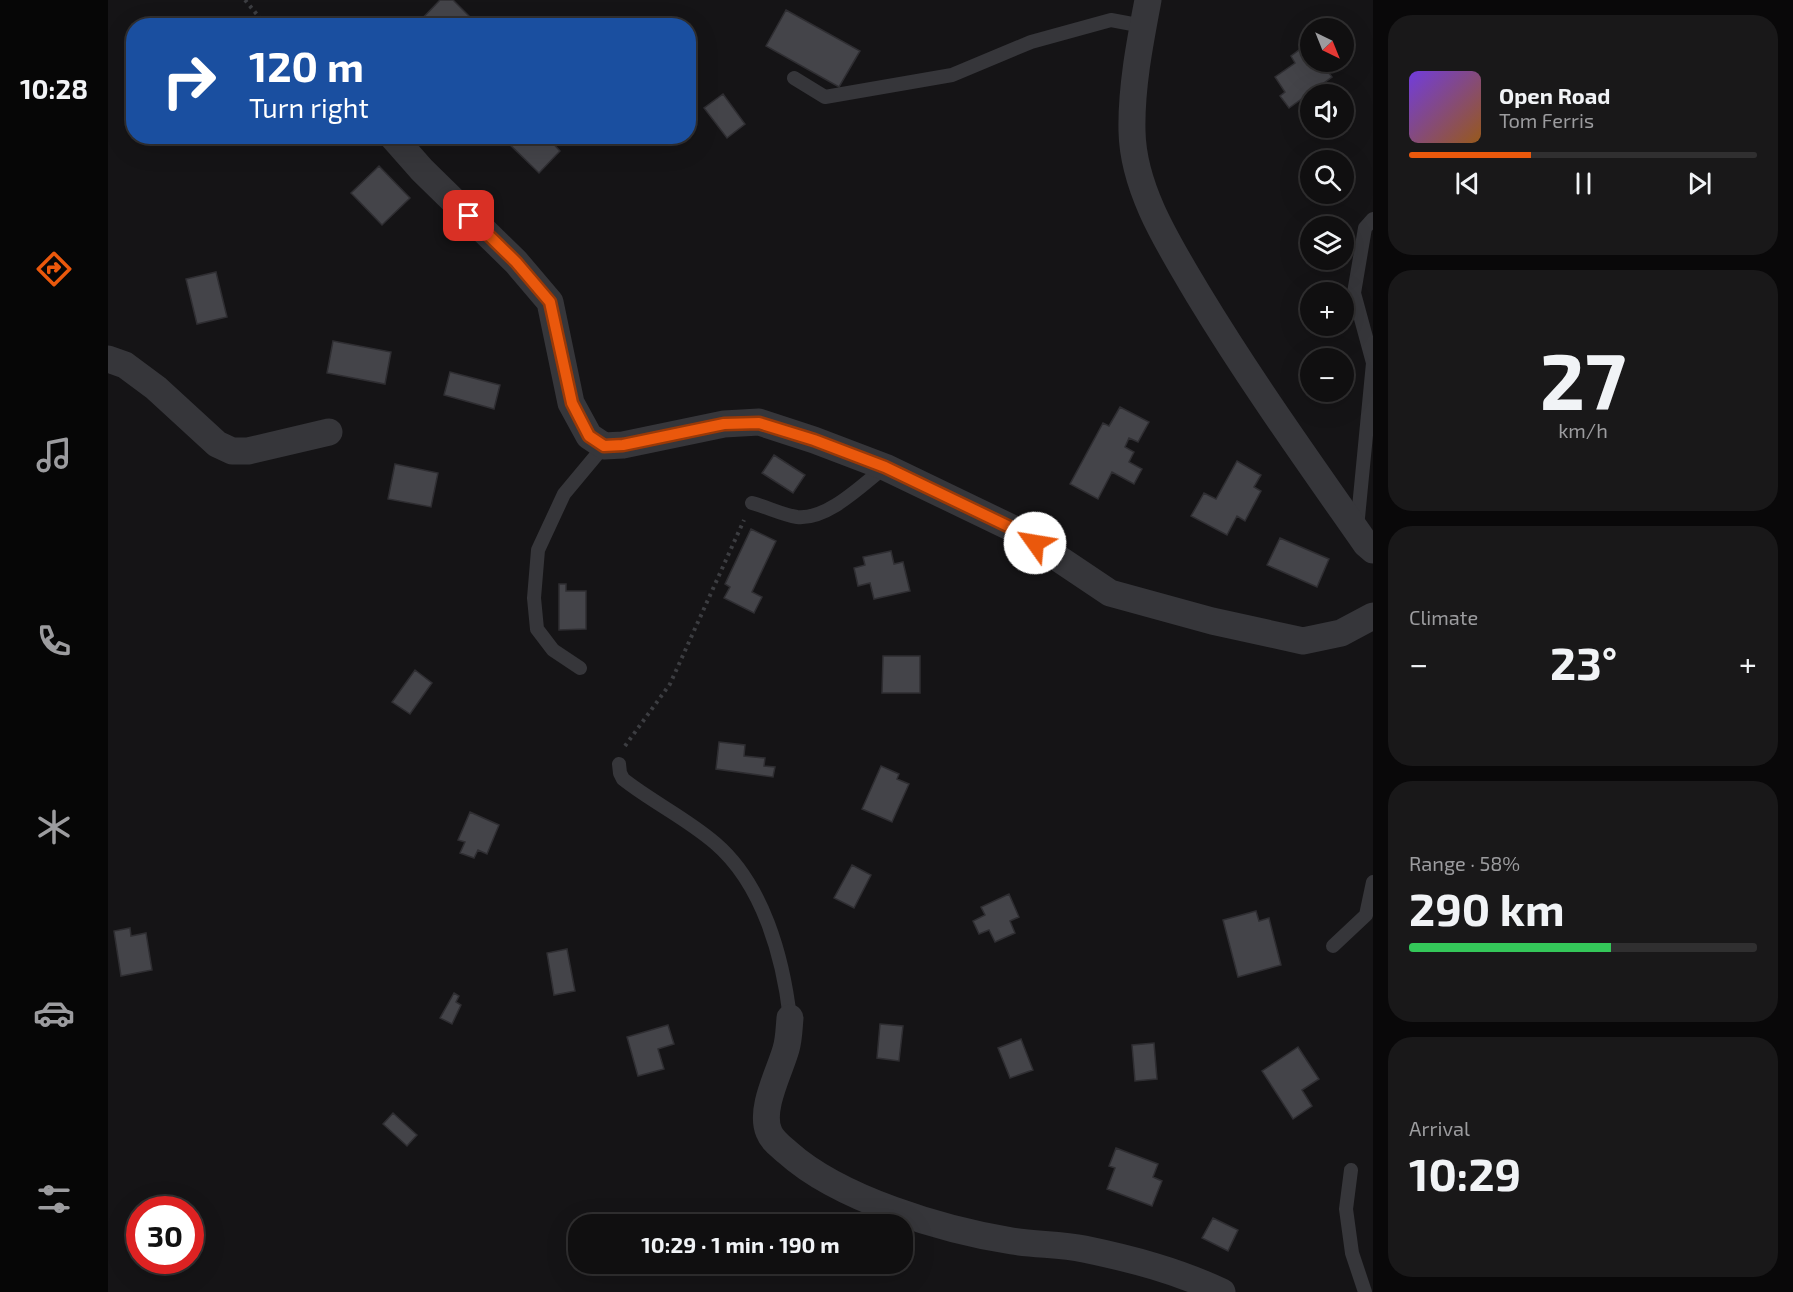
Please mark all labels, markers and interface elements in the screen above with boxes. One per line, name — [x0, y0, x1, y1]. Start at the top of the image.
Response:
north arrow — [1300, 18, 1354, 72]
map controls — [1300, 18, 1354, 402]
text: 120 m — [249, 40, 364, 90]
icon: right — [150, 42, 228, 120]
text: 10:28 — [20, 72, 88, 104]
text: Open Road — [1499, 82, 1611, 108]
button: sound — [1300, 84, 1354, 138]
text: Turn right — [249, 91, 369, 123]
text: Tom Ferris — [1499, 108, 1594, 132]
button: search — [1300, 150, 1354, 204]
icon: previous — [1451, 167, 1484, 200]
icon: pause — [1567, 167, 1600, 200]
icon: next — [1683, 167, 1716, 200]
pin — [443, 190, 494, 241]
icon: arrive — [452, 199, 485, 232]
button: layers — [1300, 216, 1354, 270]
icon: directions — [33, 248, 75, 290]
button: + — [1300, 282, 1354, 336]
text: 27 — [1540, 332, 1626, 426]
button: − — [1300, 348, 1354, 402]
text: km/h — [1558, 418, 1608, 442]
icon: music — [33, 434, 75, 476]
position arrow — [1003, 511, 1067, 575]
text: Climate — [1409, 605, 1478, 629]
icon: phone — [33, 620, 75, 662]
text: 23° — [1550, 635, 1617, 689]
text: − — [1409, 643, 1428, 683]
text: + — [1739, 643, 1757, 683]
icon: climate — [33, 806, 75, 848]
text: Range · 58% — [1409, 851, 1520, 875]
text: 290 km — [1409, 881, 1565, 935]
icon: car — [33, 992, 75, 1034]
text: Arrival — [1409, 1116, 1470, 1140]
text: 10:29 — [1409, 1146, 1521, 1200]
icon: filters — [33, 1178, 75, 1220]
speed limit sign: 30 — [126, 1196, 204, 1274]
text: 10:29 · 1 min · 190 m — [641, 1231, 840, 1257]

